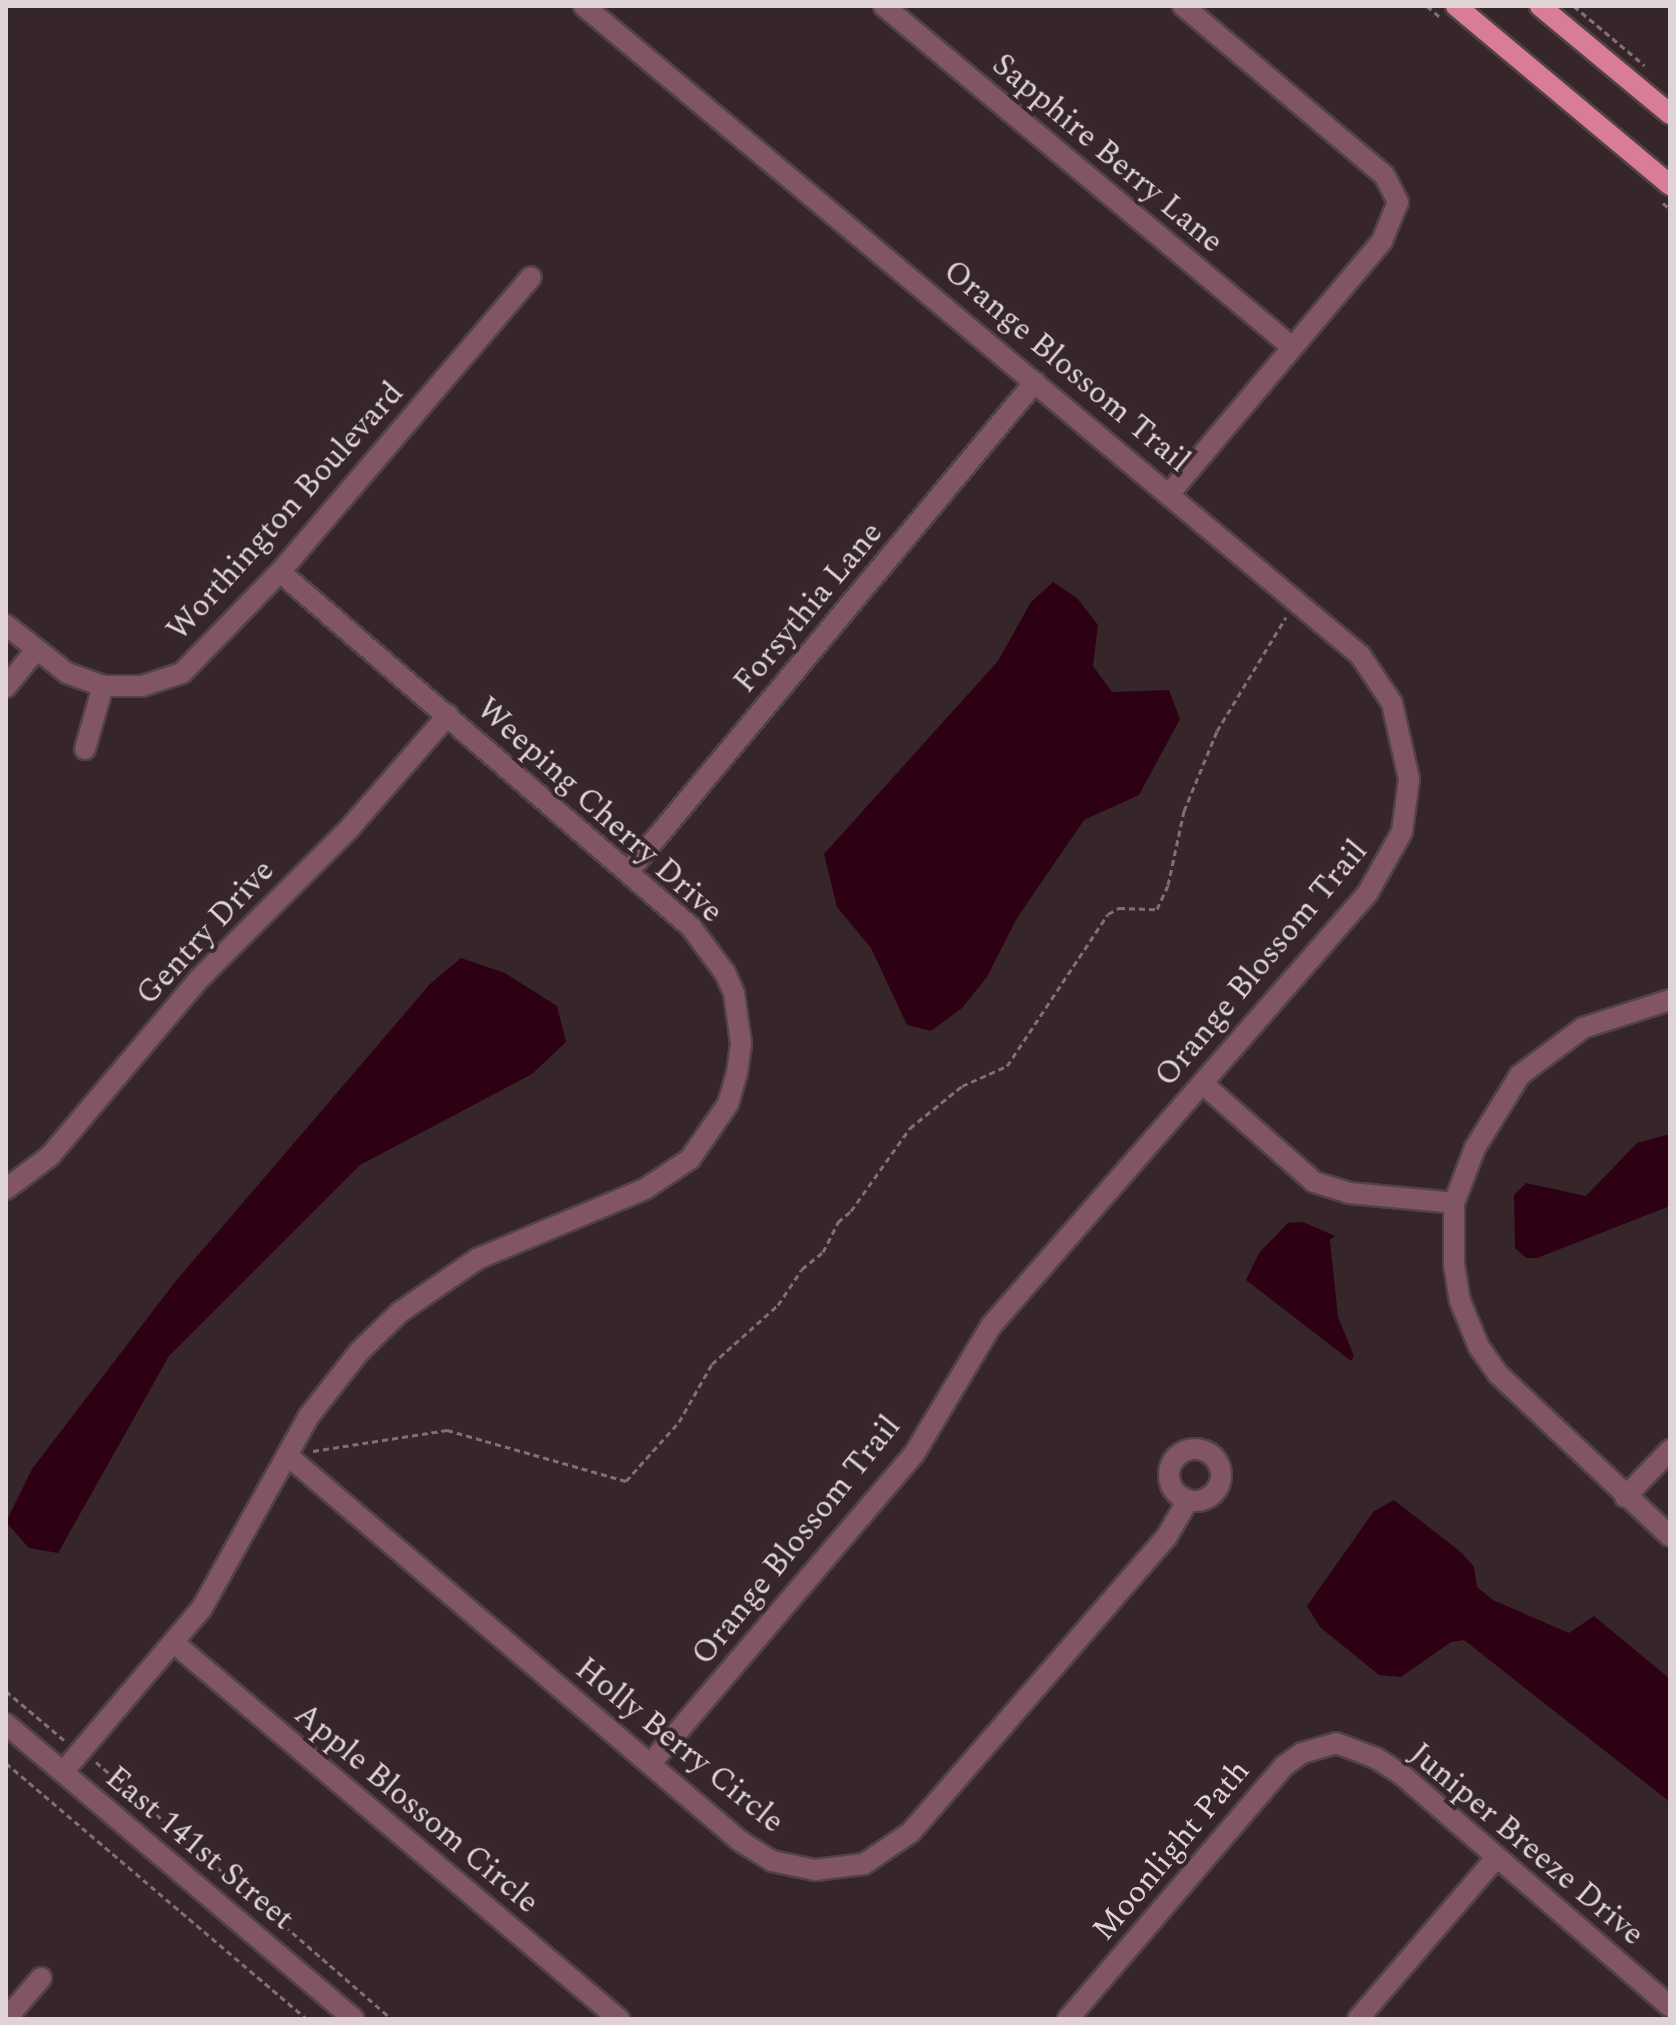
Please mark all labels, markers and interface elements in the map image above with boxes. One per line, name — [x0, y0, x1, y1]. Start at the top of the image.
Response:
street label: Sapphire Berry Lane — [984, 46, 1230, 262]
street label: Orange Blossom Trail — [935, 253, 1197, 481]
street label: Worthington Boulevard — [160, 375, 412, 649]
street label: Forsythia Lane — [726, 515, 892, 701]
street label: Weeping Cherry Drive — [468, 690, 730, 932]
street label: Orange Blossom Trail — [1148, 833, 1376, 1095]
street label: Gentry Drive — [129, 852, 283, 1014]
street label: Orange Blossom Trail — [685, 1409, 909, 1673]
street label: Holly Berry Circle — [567, 1650, 791, 1842]
street label: Apple Blossom Circle — [286, 1696, 546, 1922]
street label: Juniper Breeze Drive — [1401, 1736, 1651, 1954]
street label: Moonlight Path — [1085, 1753, 1259, 1949]
street label: East 141st Street — [97, 1759, 301, 1939]

